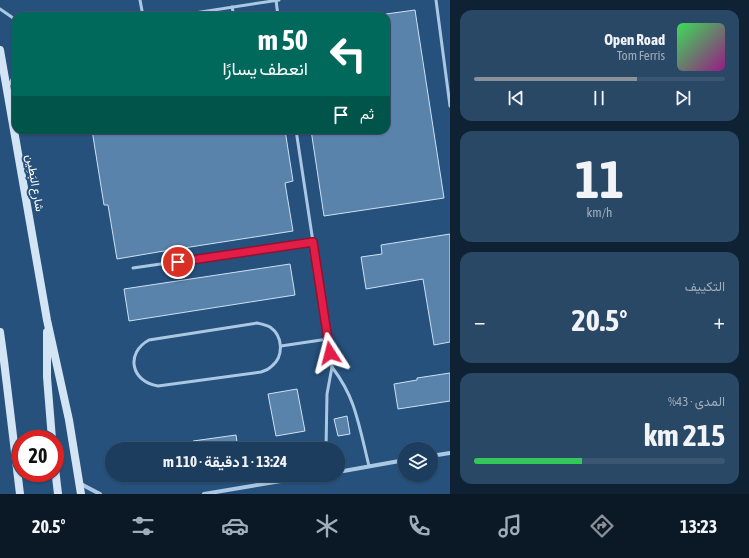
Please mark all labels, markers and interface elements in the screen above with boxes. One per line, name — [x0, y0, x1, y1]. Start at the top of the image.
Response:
text: 50 m — [258, 24, 308, 56]
icon: left — [322, 28, 374, 80]
text: Open Road — [604, 31, 665, 48]
text: Tom Ferris — [617, 48, 665, 63]
text: انعطف يسارًا — [222, 58, 308, 79]
icon: previous — [505, 87, 527, 109]
icon: pause — [588, 87, 610, 109]
icon: next — [672, 87, 694, 109]
icon: arrive — [330, 104, 352, 126]
text: ثم — [360, 105, 374, 122]
text: 11 — [575, 149, 624, 209]
street label: شارع البَطِين — [21, 153, 47, 213]
text: km/h — [587, 205, 612, 220]
pin — [161, 245, 195, 279]
icon: arrive — [167, 251, 189, 273]
text: التكييف — [685, 279, 725, 294]
text: 20.5° — [572, 303, 627, 337]
text: − — [474, 308, 485, 334]
text: + — [714, 308, 725, 334]
position arrow — [309, 332, 351, 374]
text: المدى · 43% — [668, 394, 725, 409]
text: 215 km — [644, 418, 725, 452]
speed limit sign: 20 — [12, 430, 64, 482]
map controls — [398, 442, 438, 482]
button: layers — [398, 442, 438, 482]
text: 13:24 · 1 دقيقة · 110 m — [163, 453, 287, 470]
icon: filters — [129, 512, 157, 540]
icon: car — [221, 512, 249, 540]
icon: climate — [313, 512, 341, 540]
icon: phone — [405, 512, 433, 540]
icon: music — [496, 512, 524, 540]
icon: directions — [588, 512, 616, 540]
text: 20.5° — [32, 516, 65, 537]
text: 13:23 — [680, 516, 717, 537]

